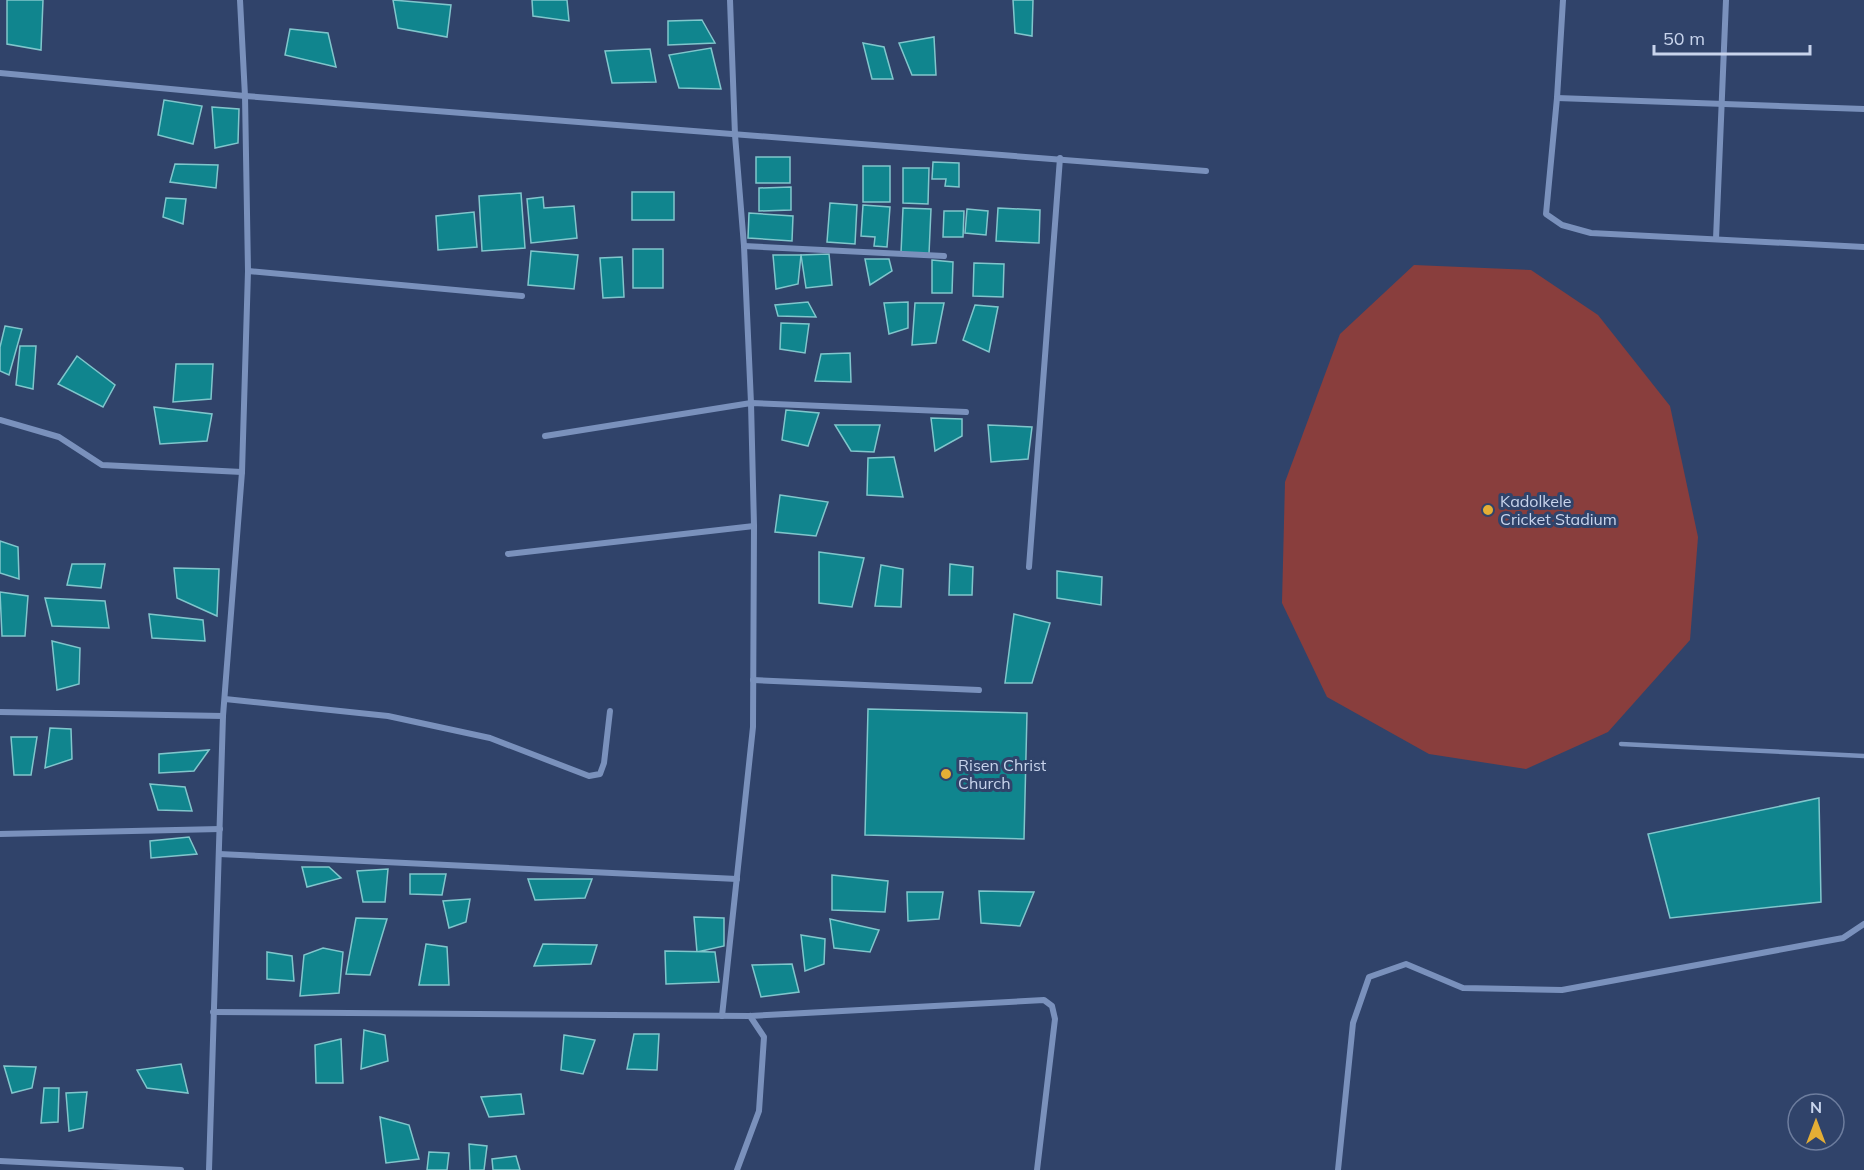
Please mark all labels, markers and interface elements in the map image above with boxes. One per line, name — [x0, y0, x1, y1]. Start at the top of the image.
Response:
scale bar — [1654, 18, 1810, 56]
text: 50 m — [1663, 27, 1705, 50]
place label: Kadolkele Cricket Stadium — [1500, 491, 1617, 529]
marker: Kadolkele Cricket Stadium — [1481, 503, 1495, 517]
place label: Risen Christ Church — [958, 755, 1047, 793]
marker: Risen Christ Church — [939, 767, 953, 781]
north arrow — [1786, 1092, 1846, 1152]
text: N — [1810, 1097, 1822, 1117]

